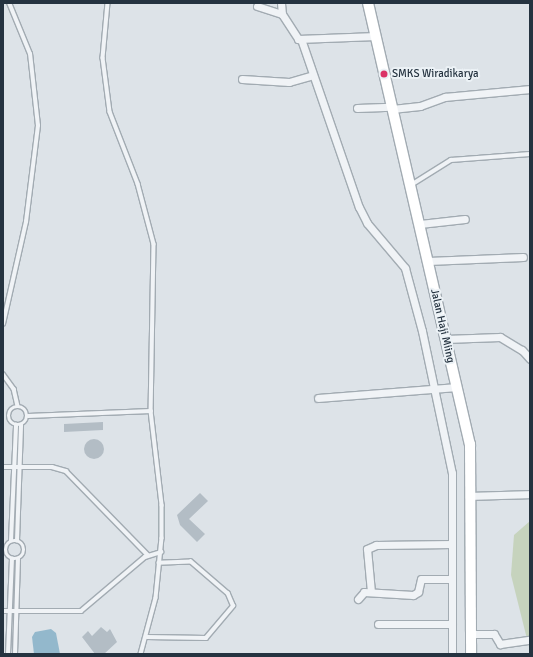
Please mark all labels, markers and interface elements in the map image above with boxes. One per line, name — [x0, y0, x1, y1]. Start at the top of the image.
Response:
place label: SMKS Wiradikarya — [392, 67, 479, 81]
marker: SMKS Wiradikarya — [379, 69, 389, 79]
street label: Jalan Haji Miing — [427, 288, 457, 364]

